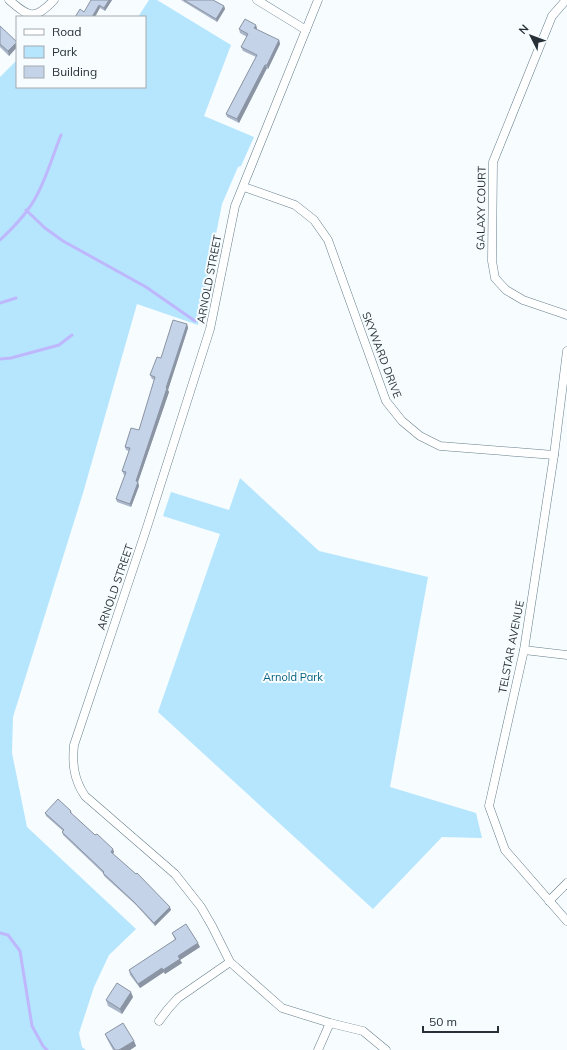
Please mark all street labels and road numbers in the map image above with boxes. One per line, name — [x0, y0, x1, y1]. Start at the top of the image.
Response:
street label: GALAXY COURT — [473, 165, 489, 250]
street label: ARNOLD STREET — [194, 233, 225, 324]
street label: SKYWARD DRIVE — [359, 310, 405, 400]
street label: ARNOLD STREET — [94, 542, 136, 632]
street label: TELSTAR AVENUE — [495, 599, 527, 695]

